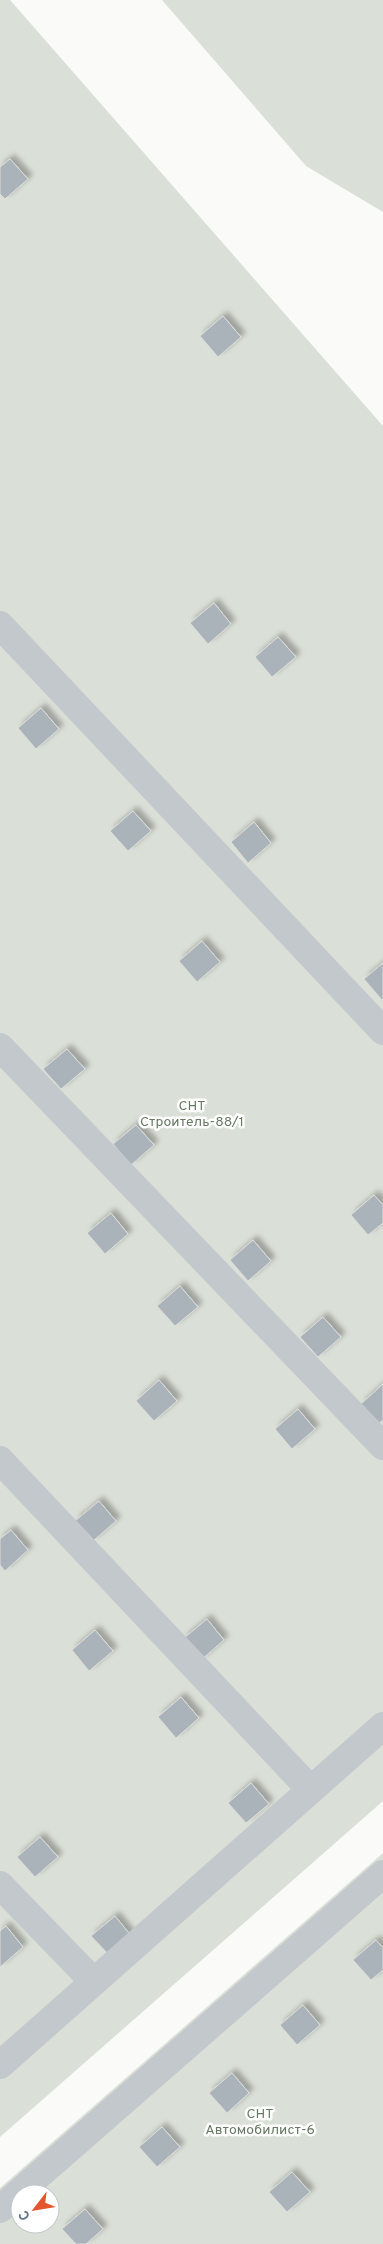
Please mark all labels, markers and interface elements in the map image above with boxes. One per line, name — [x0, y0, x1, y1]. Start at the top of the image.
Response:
park label: СНТ Строитель-88/1 — [140, 1098, 244, 1131]
park label: СНТ Автомобилист-6 — [205, 2106, 315, 2139]
north arrow — [10, 2184, 60, 2234]
text: С — [16, 2207, 35, 2223]

